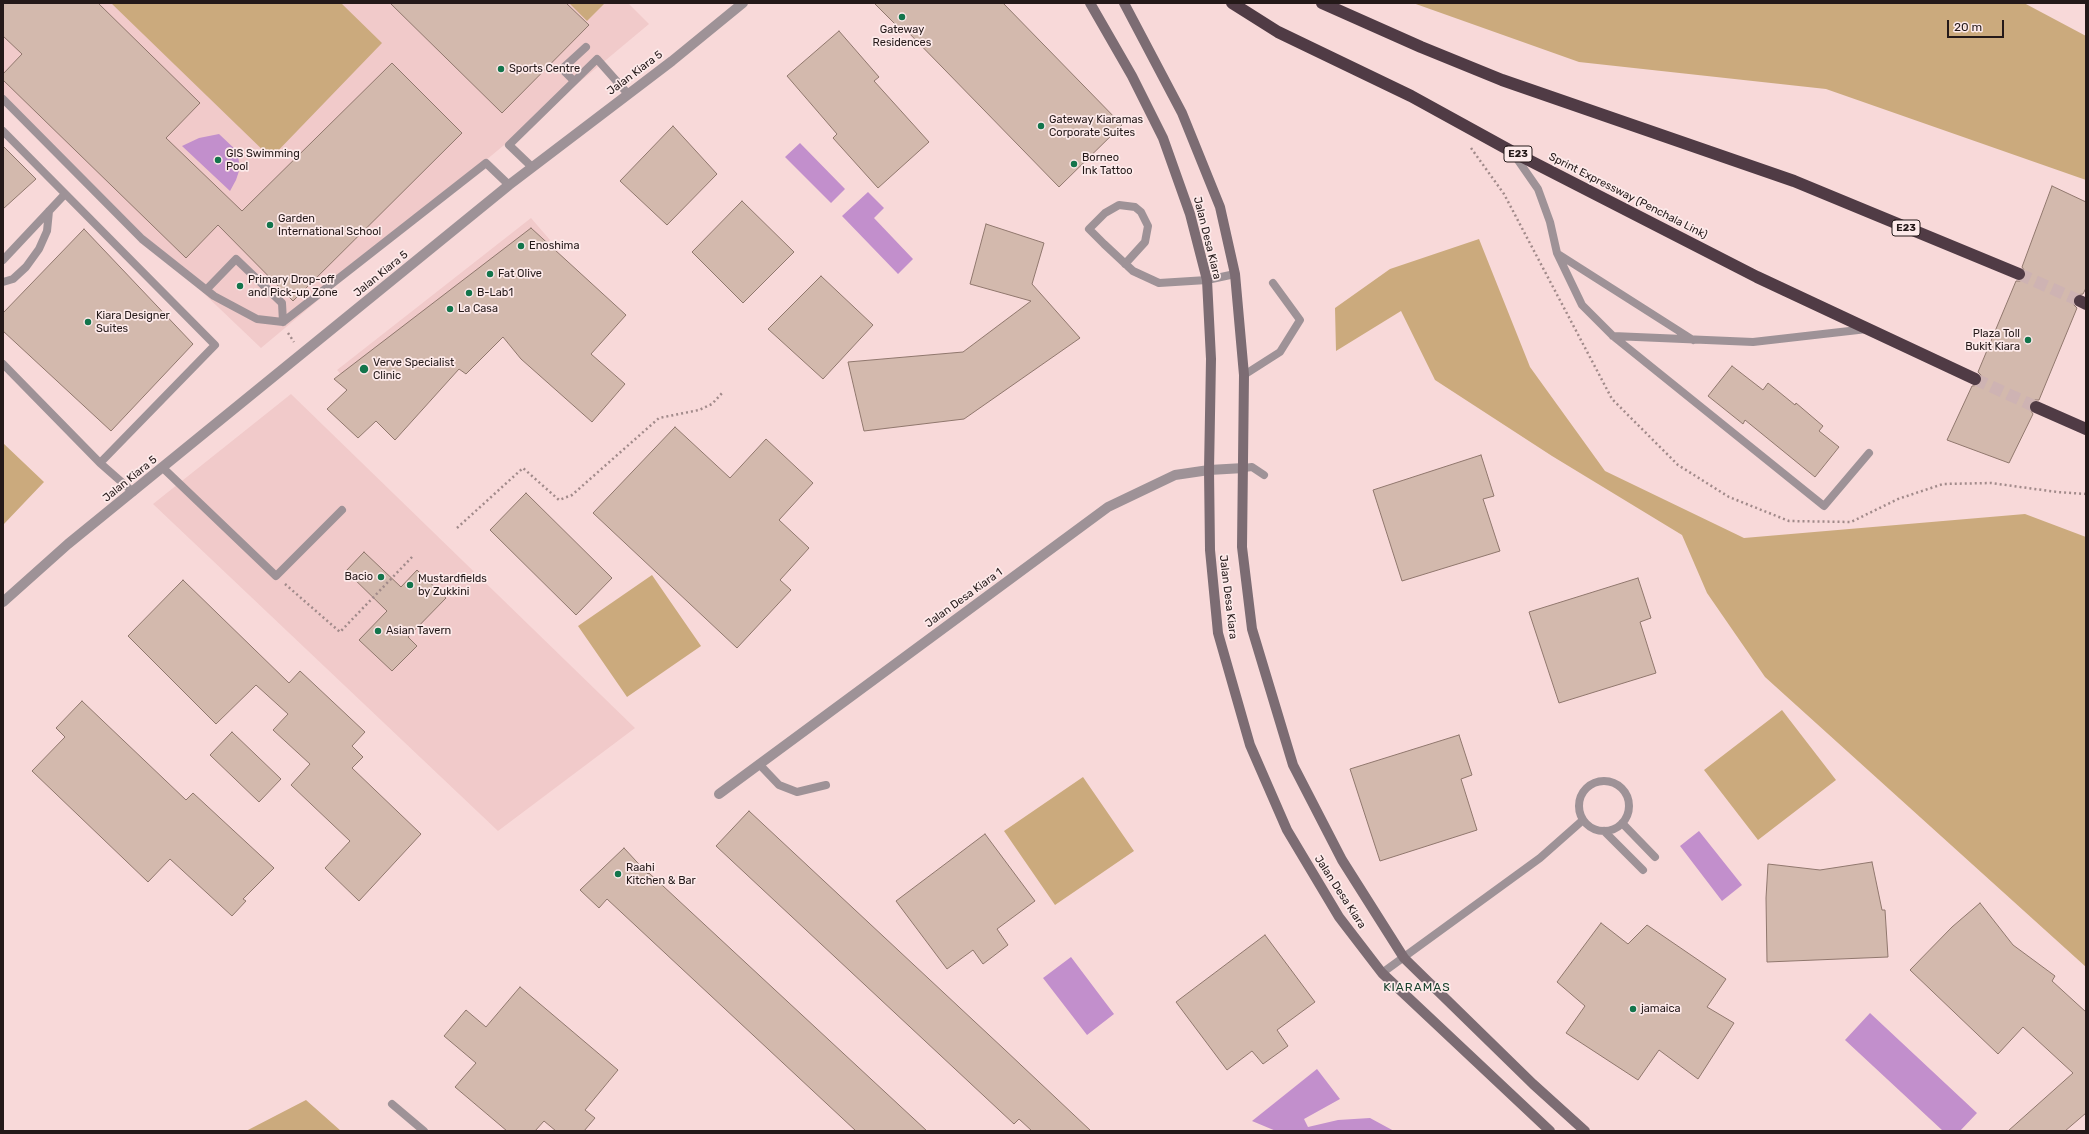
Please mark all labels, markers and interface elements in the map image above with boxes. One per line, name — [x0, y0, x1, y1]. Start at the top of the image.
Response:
marker: Gateway Residences — [897, 12, 907, 22]
scale bar — [1949, 12, 2006, 38]
text: 20 m — [1954, 20, 1982, 34]
place label: Gateway Residences — [873, 23, 931, 49]
street label: Jalan Kiara 5 — [605, 48, 665, 98]
place label: Sports Centre — [509, 62, 580, 76]
marker: Sports Centre — [496, 64, 506, 74]
place label: Gateway Kiaramas Corporate Suites — [1049, 113, 1143, 139]
marker: Gateway Kiaramas Corporate Suites — [1036, 121, 1046, 131]
road number: E23 — [1504, 146, 1532, 162]
place label: GIS Swimming Pool — [226, 147, 300, 173]
street label: Sprint Expressway (Penchala Link) — [1547, 150, 1709, 242]
place label: Borneo Ink Tattoo — [1082, 151, 1133, 177]
marker: GIS Swimming Pool — [213, 155, 223, 165]
marker: Borneo Ink Tattoo — [1069, 159, 1079, 169]
street label: Jalan Desa Kiara — [1190, 195, 1224, 281]
place label: Garden International School — [278, 212, 381, 238]
marker: Garden International School — [265, 220, 275, 230]
road number: E23 — [1892, 220, 1920, 236]
place label: Enoshima — [529, 239, 579, 253]
marker: Enoshima — [516, 241, 526, 251]
street label: Jalan Kiara 5 — [351, 248, 411, 300]
place label: Fat Olive — [498, 267, 542, 281]
marker: Fat Olive — [485, 269, 495, 279]
place label: Primary Drop-off and Pick-up Zone — [248, 273, 338, 299]
marker: Primary Drop-off and Pick-up Zone — [235, 281, 245, 291]
place label: B-Lab1 — [477, 286, 513, 300]
marker: B-Lab1 — [464, 288, 474, 298]
place label: La Casa — [458, 302, 498, 316]
marker: La Casa — [445, 304, 455, 314]
place label: Kiara Designer Suites — [96, 309, 170, 335]
marker: Kiara Designer Suites — [83, 317, 93, 327]
place label: Plaza Toll Bukit Kiara — [1965, 327, 2020, 353]
marker: Plaza Toll Bukit Kiara — [2023, 335, 2033, 345]
place label: Verve Specialist Clinic — [373, 356, 454, 382]
marker: Verve Specialist Clinic — [358, 363, 370, 375]
street label: Jalan Kiara 5 — [100, 453, 160, 505]
street label: Jalan Desa Kiara — [1216, 554, 1240, 640]
street label: Jalan Desa Kiara 1 — [923, 566, 1005, 630]
place label: Bacio — [345, 570, 373, 584]
marker: Bacio — [376, 572, 386, 582]
place label: Mustardfields by Zukkini — [418, 572, 487, 598]
marker: Mustardfields by Zukkini — [405, 580, 415, 590]
place label: Asian Tavern — [386, 624, 451, 638]
marker: Asian Tavern — [373, 626, 383, 636]
street label: Jalan Desa Kiara — [1311, 853, 1369, 931]
place label: Raahi Kitchen & Bar — [626, 861, 696, 887]
marker: Raahi Kitchen & Bar — [613, 869, 623, 879]
district label: KIARAMAS — [1383, 981, 1451, 995]
place label: jamaica — [1641, 1002, 1681, 1016]
marker: jamaica — [1628, 1004, 1638, 1014]

